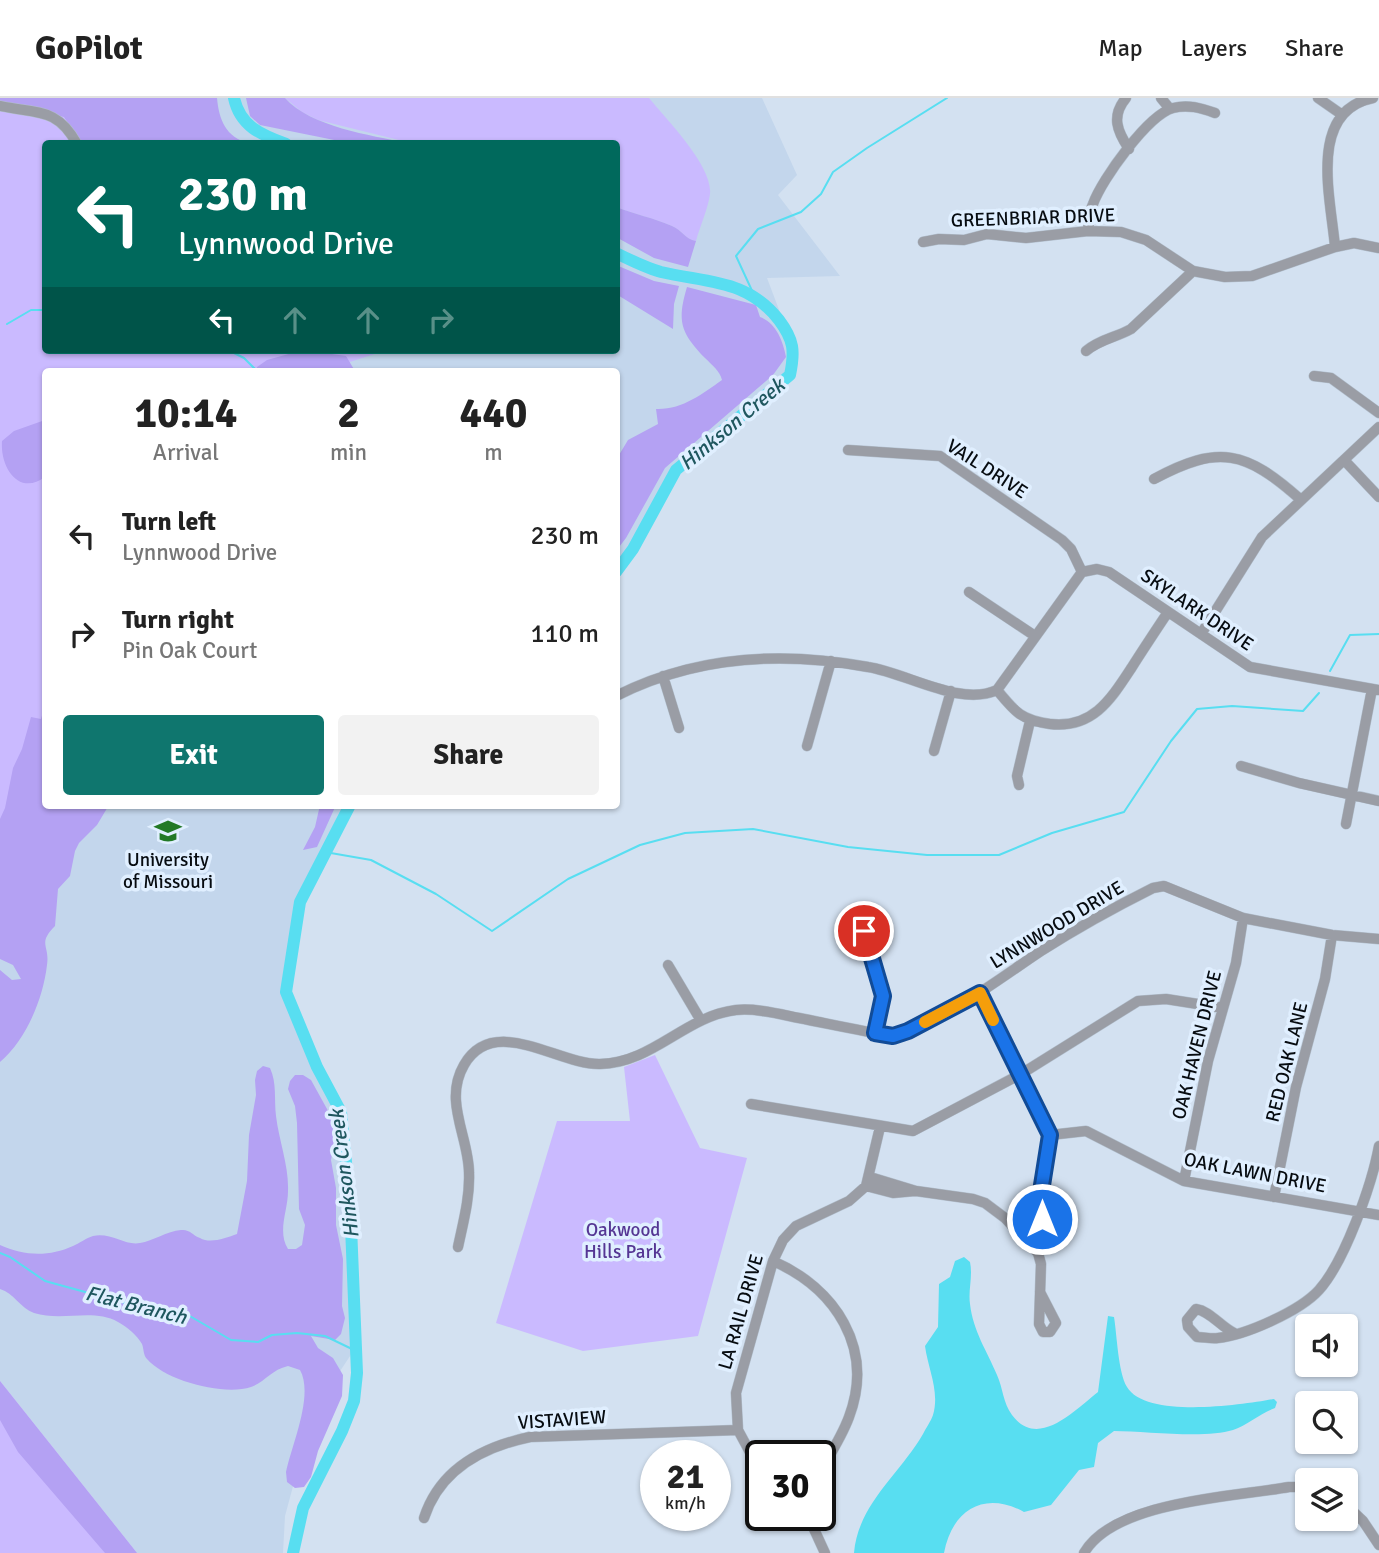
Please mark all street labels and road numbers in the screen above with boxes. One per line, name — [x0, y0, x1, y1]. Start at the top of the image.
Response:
street label: GREENBRIAR DRIVE — [950, 203, 1116, 233]
street label: VAIL DRIVE — [942, 434, 1032, 504]
street label: SKYLARK DRIVE — [1136, 564, 1258, 656]
street label: LYNNWOOD DRIVE — [986, 876, 1128, 974]
street label: OAK HAVEN DRIVE — [1167, 968, 1227, 1122]
street label: RED OAK LANE — [1260, 999, 1314, 1125]
street label: OAK LAWN DRIVE — [1182, 1147, 1328, 1199]
street label: LA RAIL DRIVE — [713, 1251, 769, 1373]
street label: VISTAVIEW — [517, 1405, 607, 1435]

